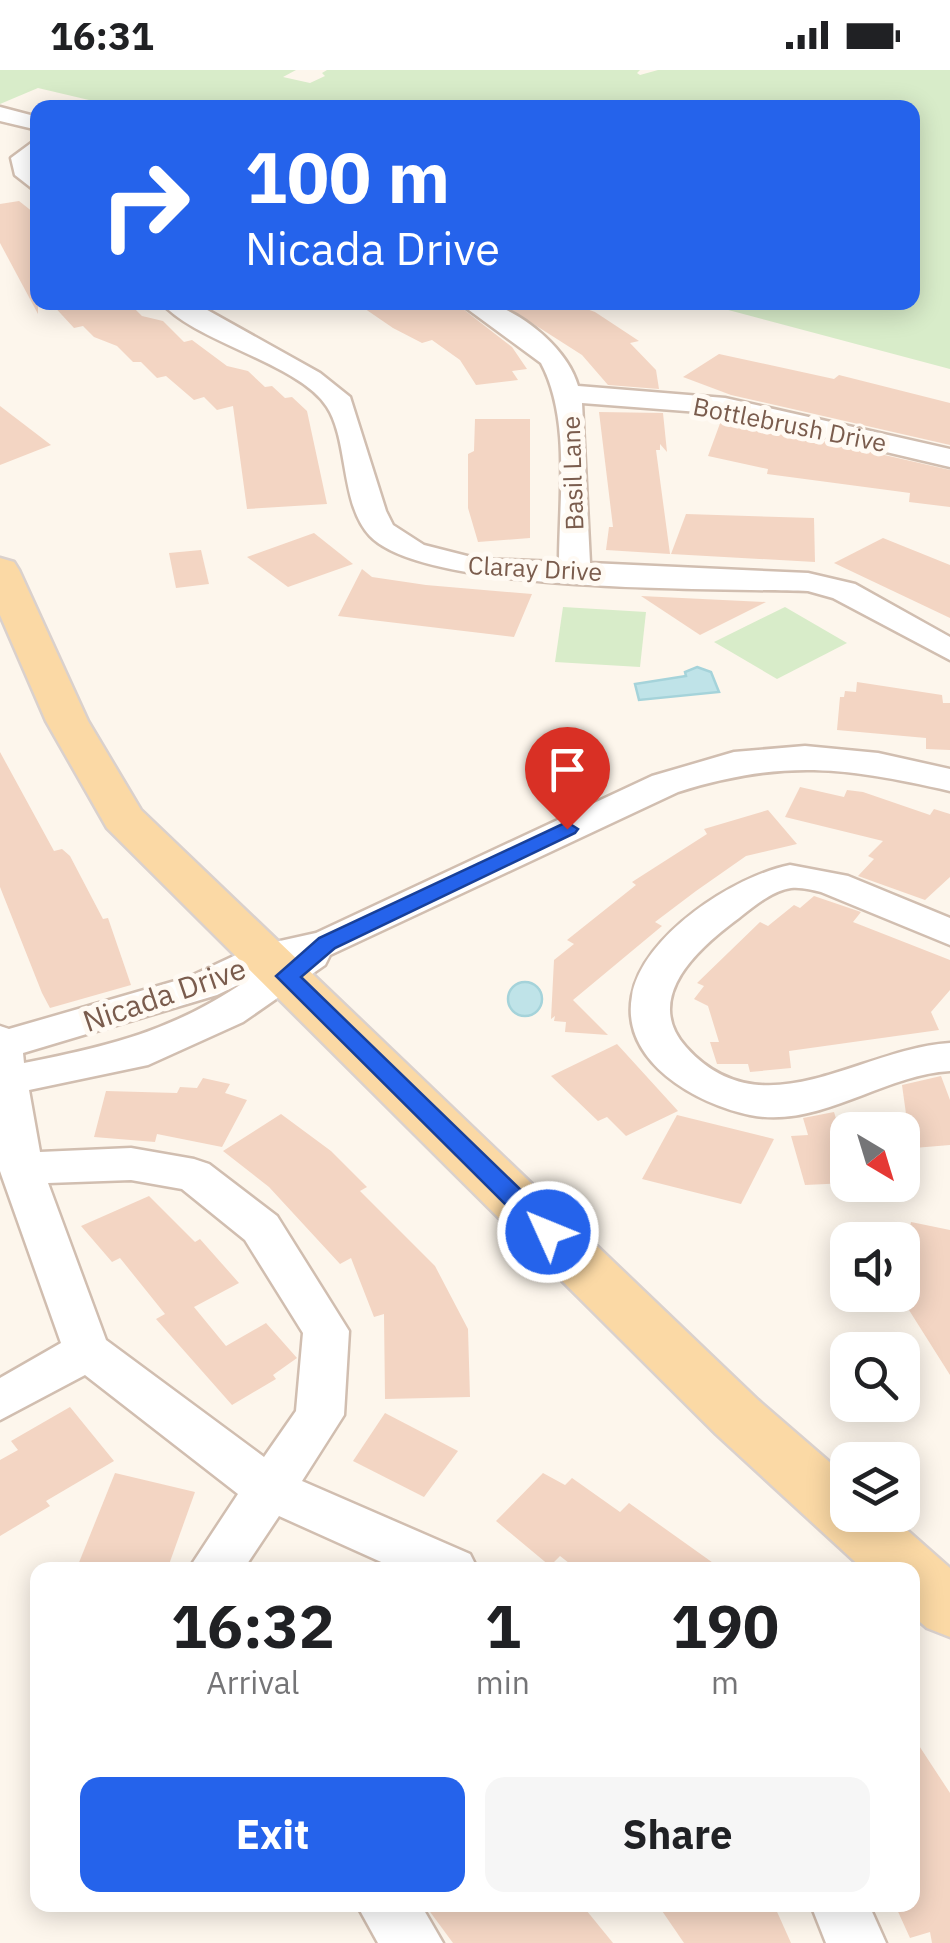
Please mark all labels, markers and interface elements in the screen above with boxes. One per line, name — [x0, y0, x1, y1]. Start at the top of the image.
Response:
text: 16:31 — [50, 11, 154, 60]
text: 100 m — [245, 131, 450, 222]
icon: right — [80, 140, 210, 270]
text: Nicada Drive — [245, 219, 500, 277]
street label: Bottlebrush Drive — [690, 389, 890, 459]
street label: Basil Lane — [554, 415, 590, 531]
street label: Claray Drive — [467, 548, 603, 588]
pin — [525, 727, 610, 830]
icon: arrive — [540, 742, 595, 797]
street label: Nicada Drive — [77, 948, 251, 1040]
north arrow — [830, 1112, 920, 1202]
map controls — [830, 1112, 920, 1532]
position arrow — [496, 1180, 600, 1284]
button: sound — [830, 1222, 920, 1312]
button: search — [830, 1332, 920, 1422]
button: layers — [830, 1442, 920, 1532]
text: 16:32 — [171, 1586, 335, 1665]
text: 1 — [485, 1586, 521, 1665]
text: 190 — [671, 1586, 779, 1665]
text: Arrival — [206, 1661, 300, 1703]
text: min — [476, 1661, 530, 1703]
text: m — [711, 1661, 739, 1703]
button: Exit — [80, 1777, 465, 1892]
button: Share — [485, 1777, 870, 1892]

